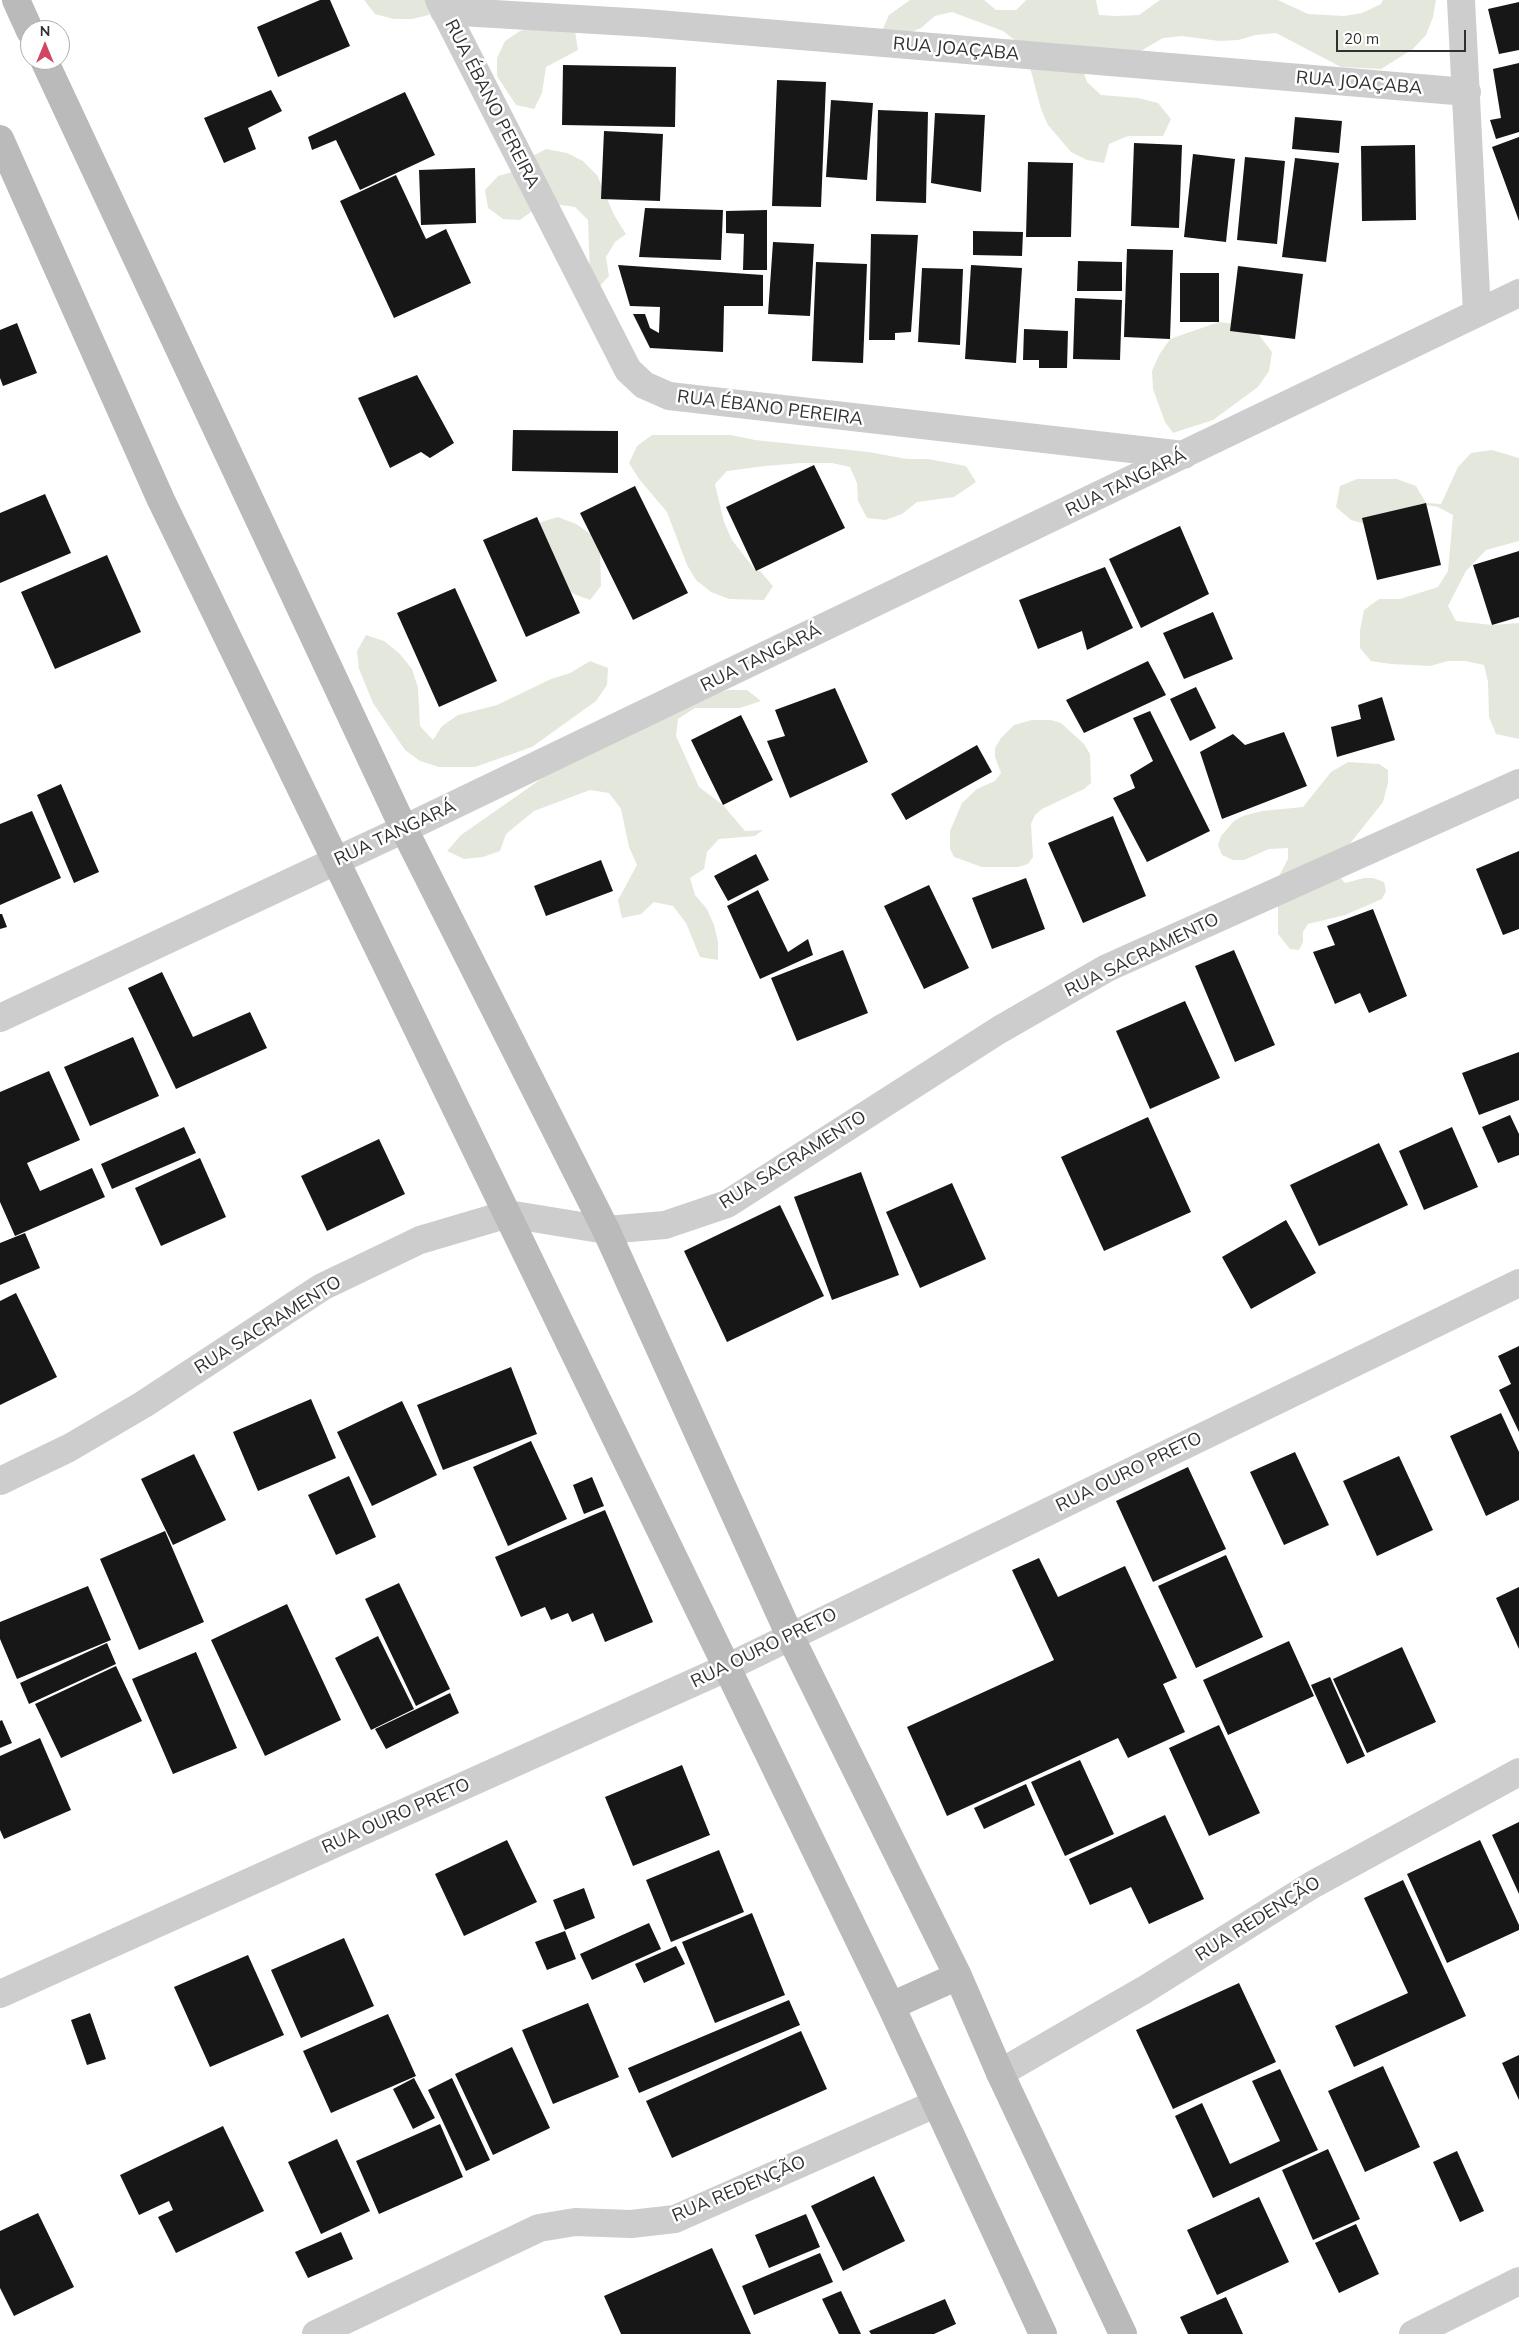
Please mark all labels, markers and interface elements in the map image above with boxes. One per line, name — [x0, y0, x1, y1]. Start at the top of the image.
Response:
street label: RUA ÉBANO PEREIRA — [440, 16, 544, 192]
north arrow — [20, 20, 70, 70]
scale bar — [1339, 20, 1469, 52]
text: N — [40, 22, 50, 40]
text: 20 m — [1344, 29, 1379, 48]
street label: RUA JOAÇABA — [892, 33, 1020, 65]
street label: RUA JOAÇABA — [1295, 67, 1423, 99]
street label: RUA ÉBANO PEREIRA — [676, 386, 864, 430]
street label: RUA TANGARÁ — [1062, 444, 1190, 522]
street label: RUA TANGARÁ — [697, 619, 825, 697]
street label: RUA TANGARÁ — [331, 795, 459, 871]
street label: RUA SACRAMENTO — [1061, 908, 1223, 1002]
street label: RUA SACRAMENTO — [716, 1106, 870, 1214]
street label: RUA SACRAMENTO — [191, 1271, 345, 1379]
street label: RUA OURO PRETO — [1052, 1427, 1206, 1517]
street label: RUA OURO PRETO — [687, 1603, 841, 1693]
street label: RUA OURO PRETO — [319, 1774, 473, 1858]
street label: RUA REDENÇÃO — [1192, 1872, 1324, 1966]
street label: RUA REDENÇÃO — [669, 2151, 809, 2227]

